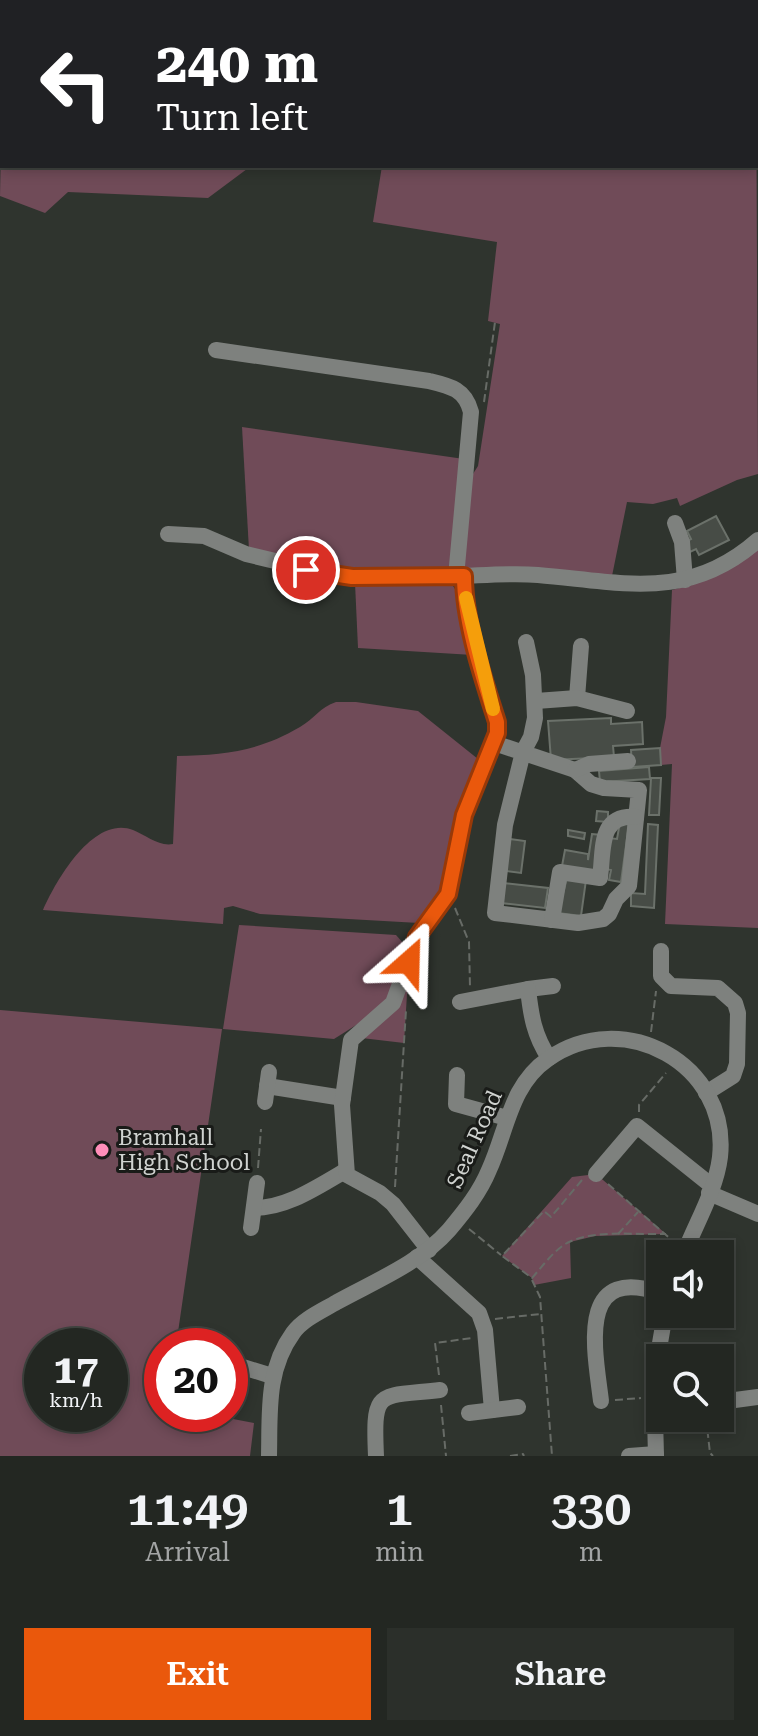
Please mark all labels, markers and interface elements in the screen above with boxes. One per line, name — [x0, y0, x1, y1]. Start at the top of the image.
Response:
text: 240 m — [156, 30, 318, 96]
icon: left — [24, 32, 128, 136]
text: Turn left — [156, 97, 308, 139]
pin — [272, 536, 340, 604]
icon: arrive — [284, 548, 328, 592]
position arrow — [367, 920, 451, 1004]
street label: Seal Road — [442, 1086, 507, 1192]
place label: Bramhall High School — [118, 1125, 250, 1175]
marker: Bramhall High School — [93, 1141, 111, 1159]
map controls — [646, 1240, 734, 1432]
button: sound — [646, 1240, 734, 1328]
speed limit sign: 20 — [144, 1328, 248, 1432]
button: search — [646, 1344, 734, 1432]
text: 17 — [54, 1346, 98, 1393]
text: km/h — [49, 1388, 103, 1412]
text: 11:49 — [127, 1481, 248, 1537]
text: 1 — [386, 1481, 413, 1537]
text: 330 — [551, 1481, 631, 1537]
text: Arrival — [145, 1537, 230, 1567]
text: min — [375, 1537, 424, 1567]
text: m — [579, 1537, 603, 1567]
button: Exit — [24, 1628, 371, 1720]
button: Share — [387, 1628, 734, 1720]

